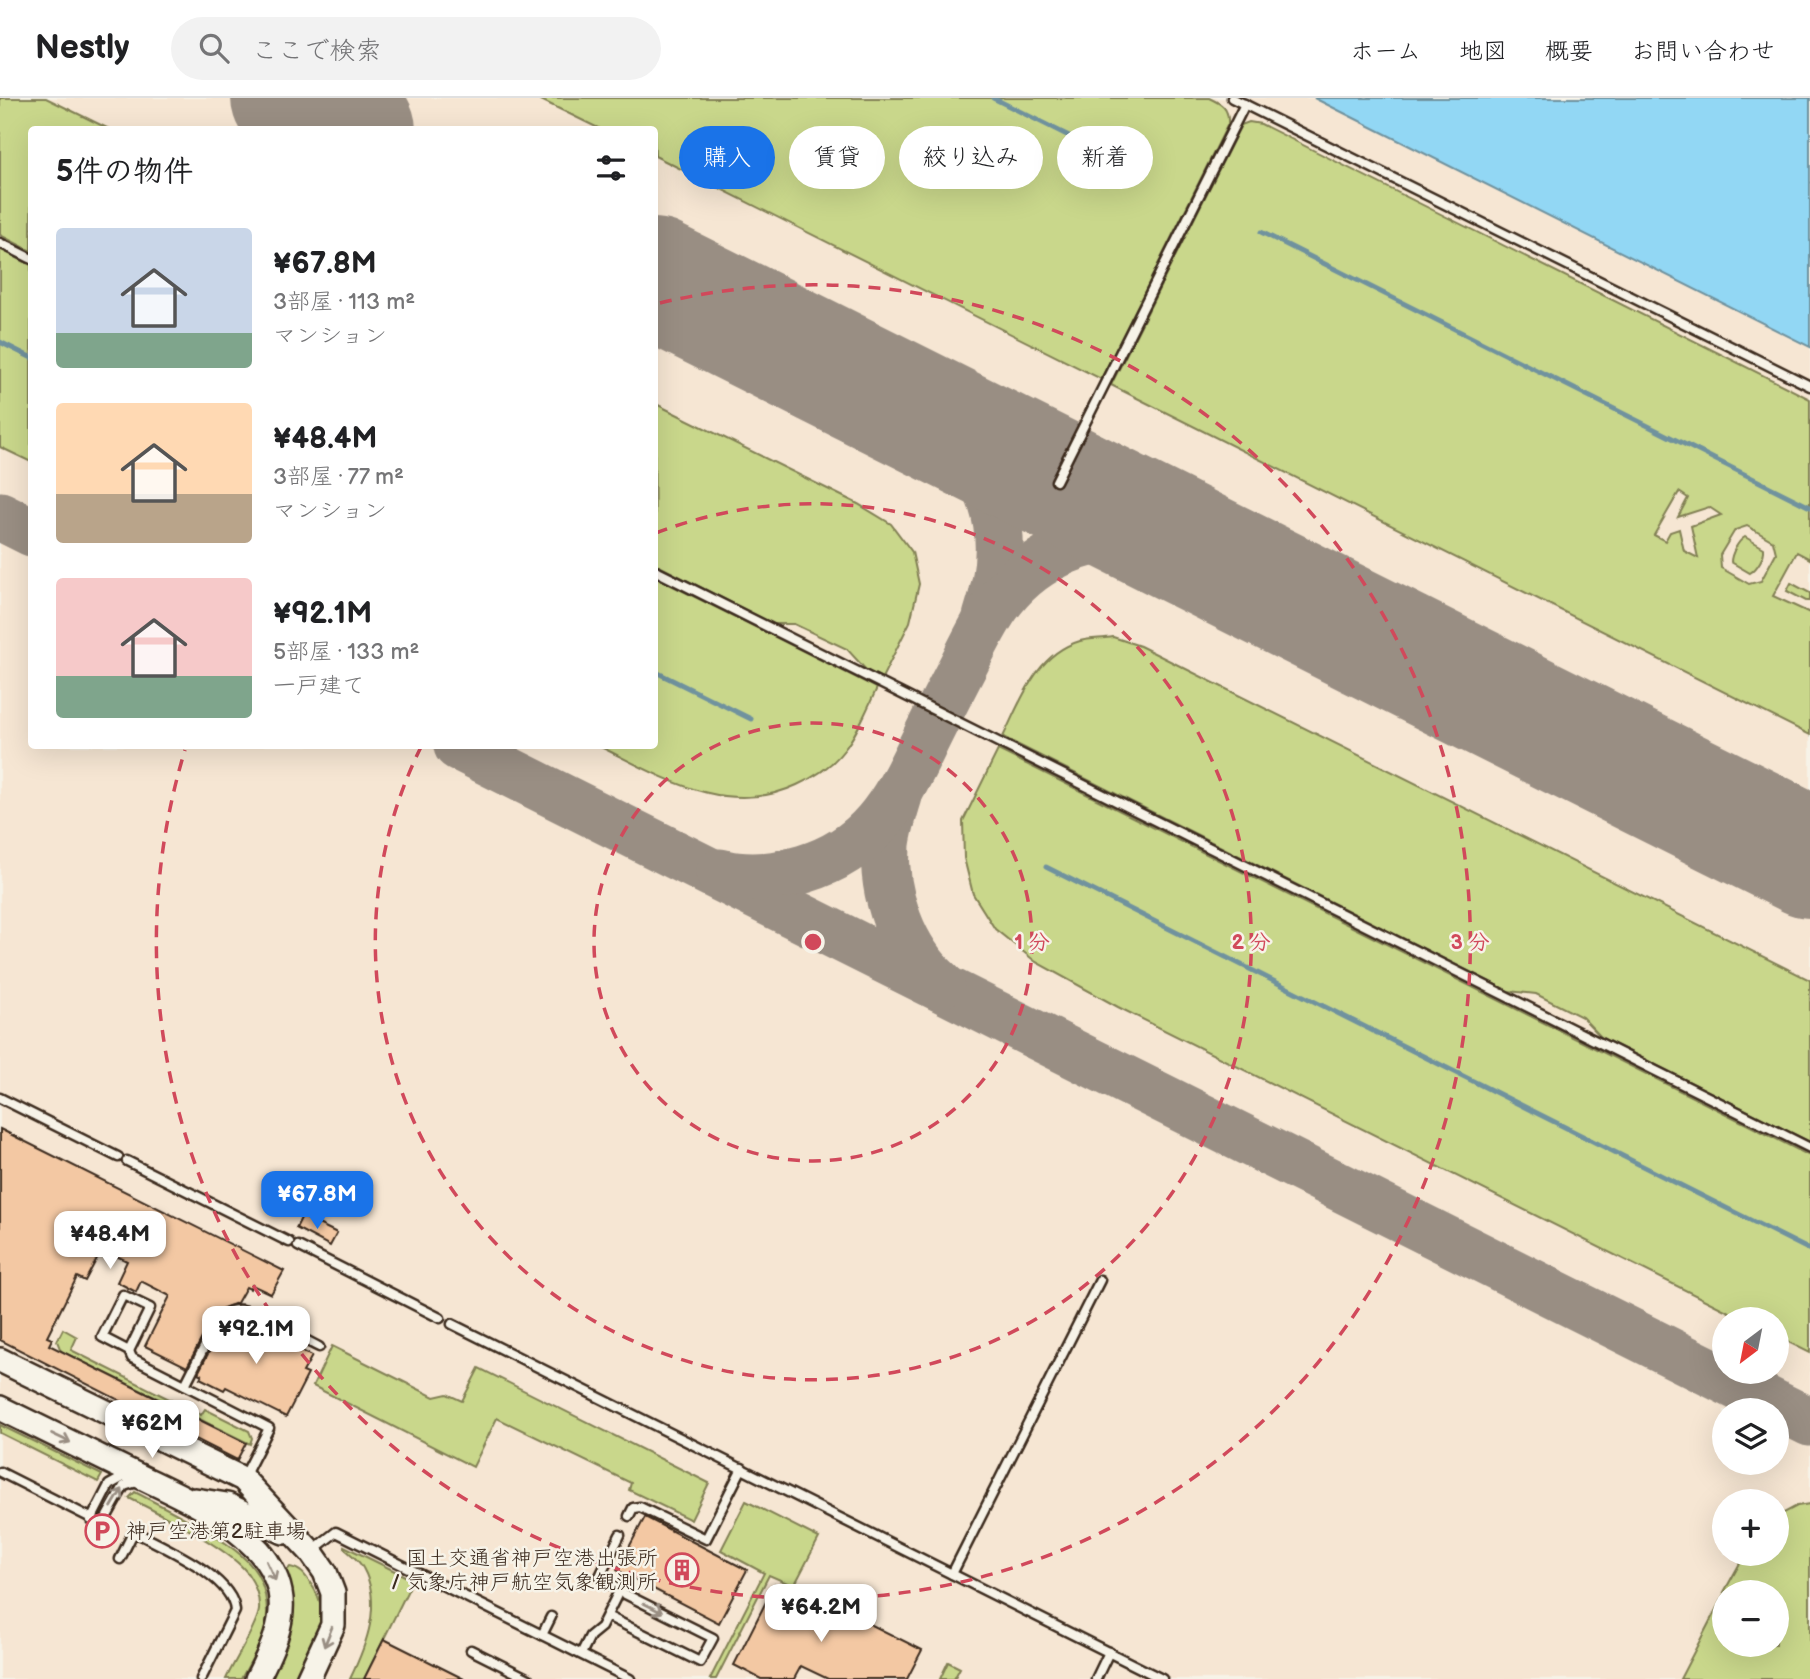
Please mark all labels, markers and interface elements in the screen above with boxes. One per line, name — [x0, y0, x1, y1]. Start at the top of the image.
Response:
search box — [171, 17, 661, 80]
text: Nestly — [35, 28, 129, 68]
icon: search — [195, 29, 233, 67]
text: ここで検索 — [251, 36, 381, 67]
text: ホーム — [1350, 37, 1421, 66]
text: 地図 — [1459, 37, 1507, 66]
text: 概要 — [1545, 37, 1593, 66]
text: お問い合わせ — [1631, 37, 1775, 66]
chip: 購入 — [679, 126, 775, 189]
chip: 賃貸 — [789, 126, 885, 189]
chip: 絞り込み — [899, 126, 1043, 189]
chip: 新着 — [1057, 126, 1153, 189]
icon: filters — [592, 149, 630, 187]
text: 5件の物件 — [56, 154, 193, 190]
text: ¥67.8M — [273, 246, 377, 282]
icon: home — [112, 256, 196, 340]
text: 3部屋 · 113 m² — [273, 288, 415, 316]
text: マンション — [273, 322, 387, 350]
text: ¥48.4M — [273, 421, 377, 457]
icon: home — [112, 431, 196, 515]
text: 3部屋 · 77 m² — [273, 463, 404, 491]
text: マンション — [273, 497, 387, 525]
text: ¥92.1M — [273, 596, 372, 632]
icon: home — [112, 606, 196, 690]
text: 5部屋 · 133 m² — [273, 638, 420, 666]
text: 一戸建て — [273, 672, 365, 700]
centre of rings — [801, 930, 825, 954]
text: 1 分 — [1014, 930, 1050, 955]
text: 2 分 — [1231, 930, 1271, 955]
text: 3 分 — [1451, 930, 1489, 955]
pin: ¥67.8M — [260, 1172, 374, 1231]
text: ¥67.8M — [277, 1180, 357, 1208]
pin: ¥48.4M — [53, 1212, 167, 1271]
text: ¥48.4M — [70, 1220, 150, 1248]
pin: ¥92.1M — [199, 1306, 313, 1366]
north arrow — [1712, 1307, 1788, 1384]
map controls — [1712, 1307, 1789, 1657]
text: ¥92.1M — [218, 1315, 294, 1343]
button: layers — [1712, 1398, 1789, 1475]
pin: ¥62M — [111, 1400, 193, 1460]
text: ¥62M — [121, 1409, 183, 1437]
one-way arrow — [50, 1432, 71, 1446]
one-way arrow — [110, 1489, 124, 1509]
button: + — [1712, 1489, 1789, 1566]
parking icon: 神戸空港第2駐車場 — [83, 1512, 121, 1550]
place label: 神戸空港第2駐車場 — [126, 1519, 306, 1544]
place label: 国土交通省神戸空港出張所 / 気象庁神戸航空気象観測所 — [391, 1546, 658, 1595]
building icon: 国土交通省神戸空港出張所 / 気象庁神戸航空気象観測所 — [663, 1551, 701, 1589]
one-way arrow — [265, 1560, 278, 1581]
button: − — [1712, 1580, 1789, 1657]
pin: ¥64.2M — [764, 1584, 878, 1644]
text: ¥64.2M — [781, 1593, 861, 1621]
one-way arrow — [642, 1601, 663, 1615]
one-way arrow — [320, 1626, 333, 1648]

